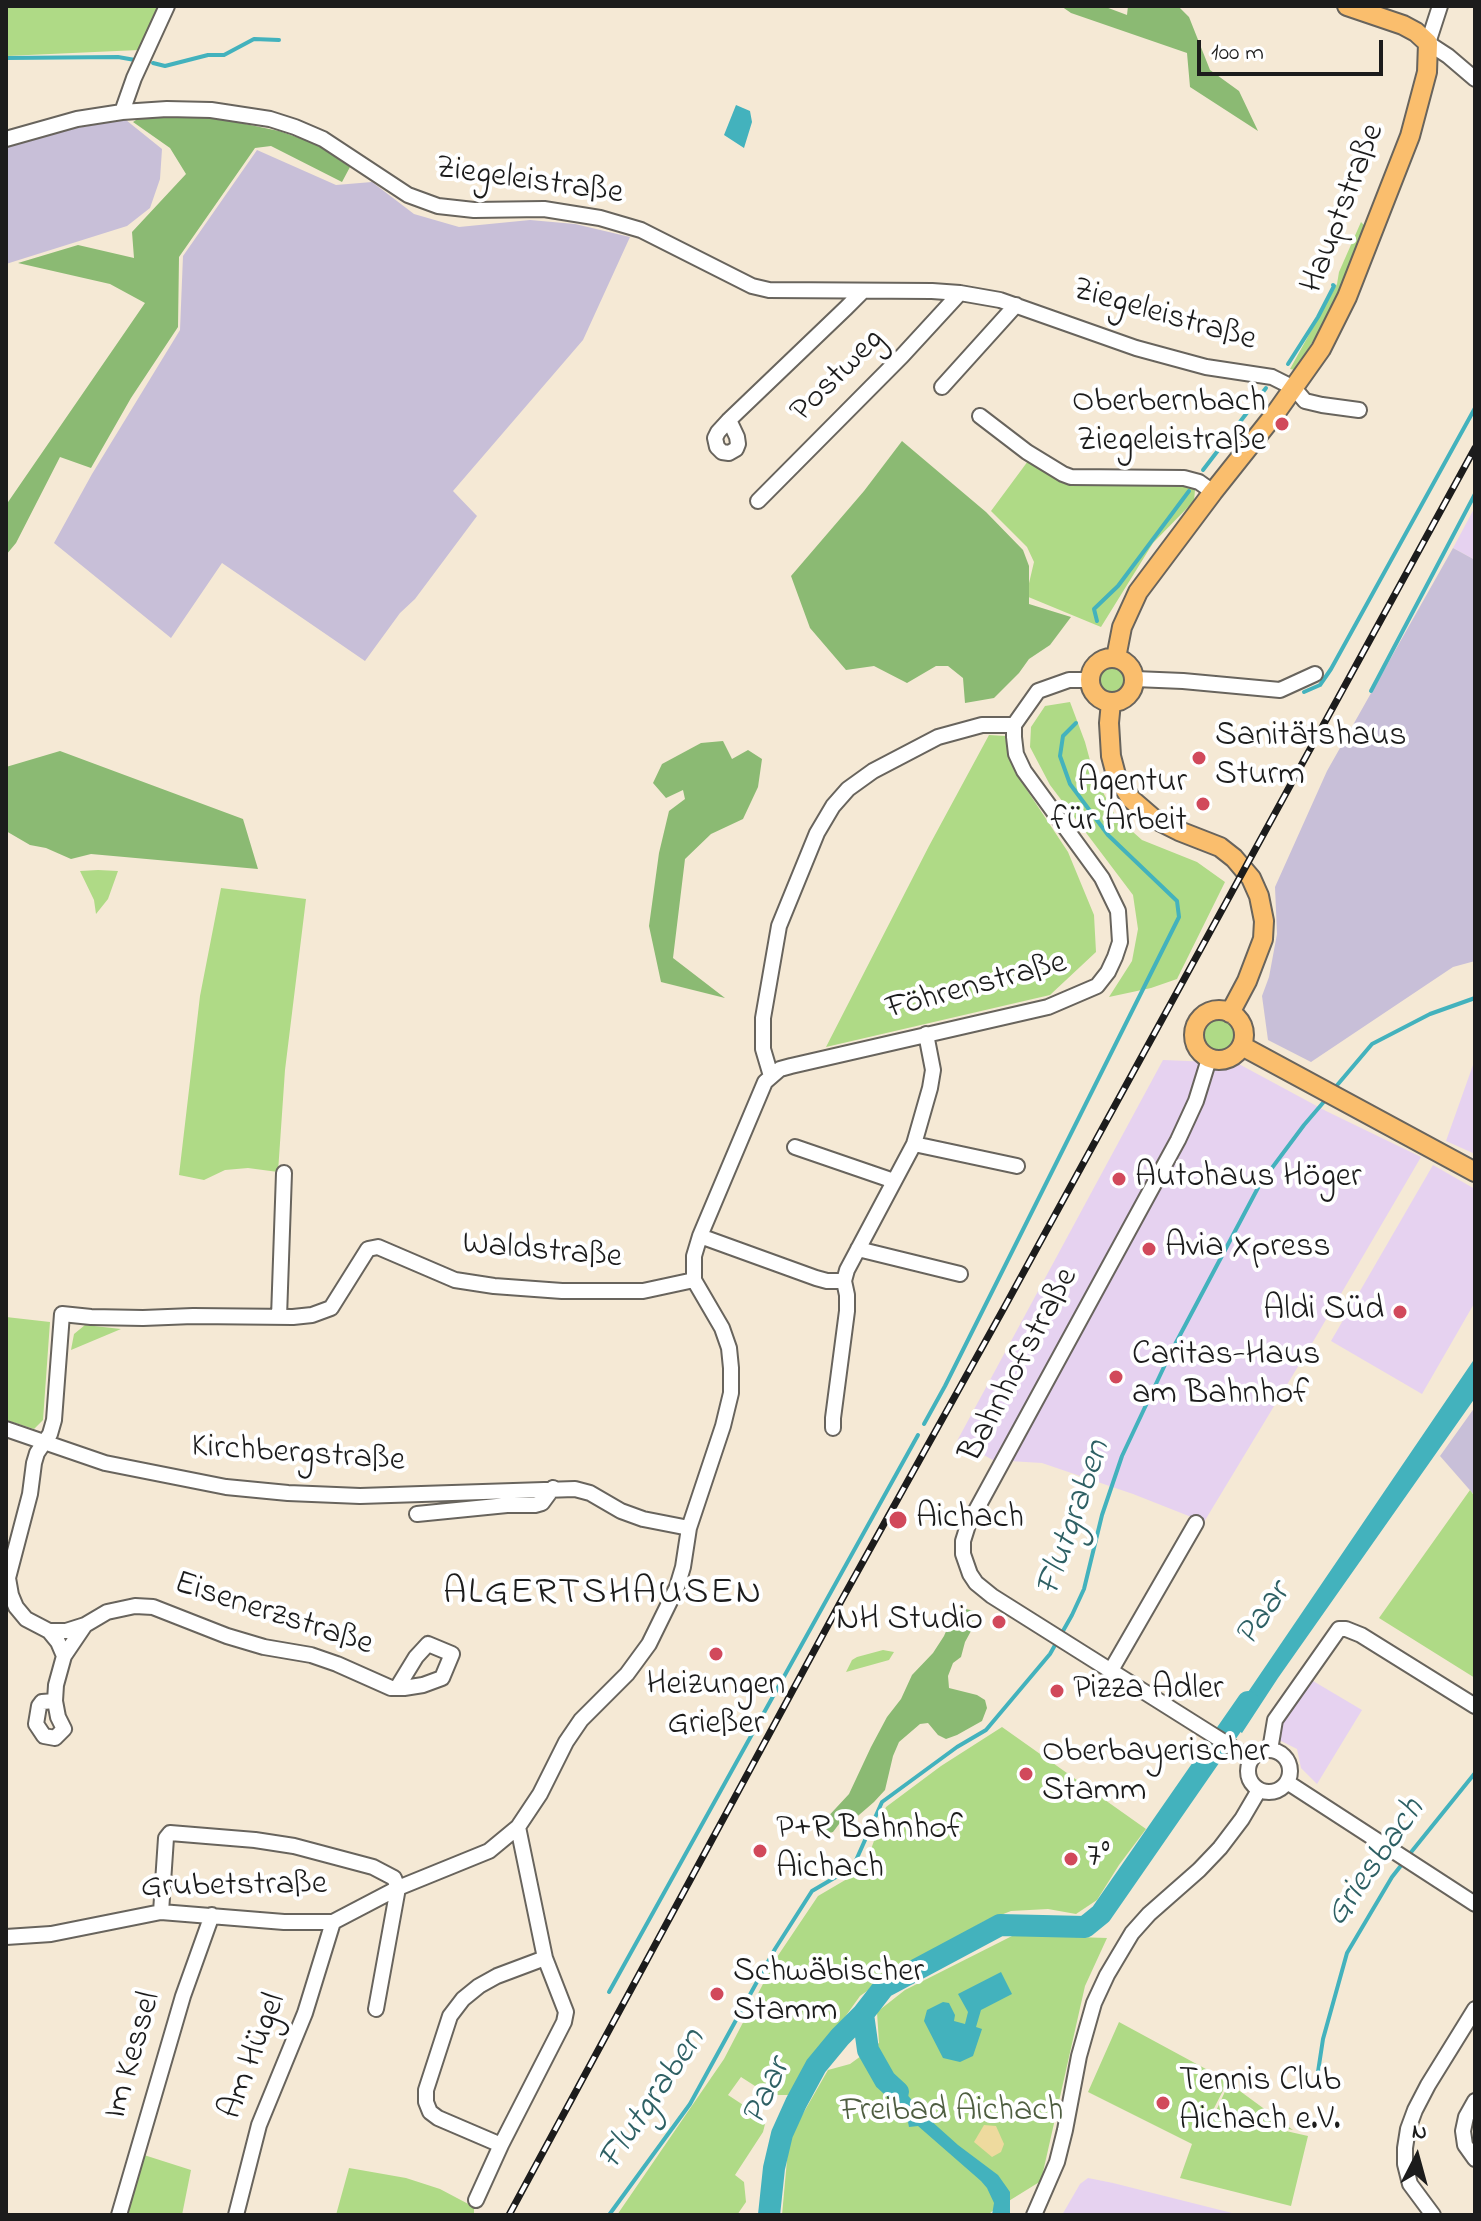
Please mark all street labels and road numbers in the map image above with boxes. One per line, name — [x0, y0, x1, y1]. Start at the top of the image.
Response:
street label: Hauptstraße — [1294, 119, 1396, 299]
street label: Ziegeleistraße — [433, 150, 625, 216]
street label: Ziegeleistraße — [1068, 271, 1260, 363]
street label: Postweg — [783, 321, 895, 433]
street label: Föhrenstraße — [882, 944, 1072, 1032]
street label: Waldstraße — [460, 1226, 624, 1280]
street label: Bahnhofstraße — [953, 1262, 1089, 1470]
street label: Kirchbergstraße — [190, 1428, 406, 1484]
street label: Eisenerzstraße — [168, 1565, 378, 1667]
street label: Grubetstraße — [140, 1866, 328, 1910]
street label: Im Kessel — [97, 1988, 173, 2124]
street label: Am Hügel — [212, 1988, 298, 2126]

